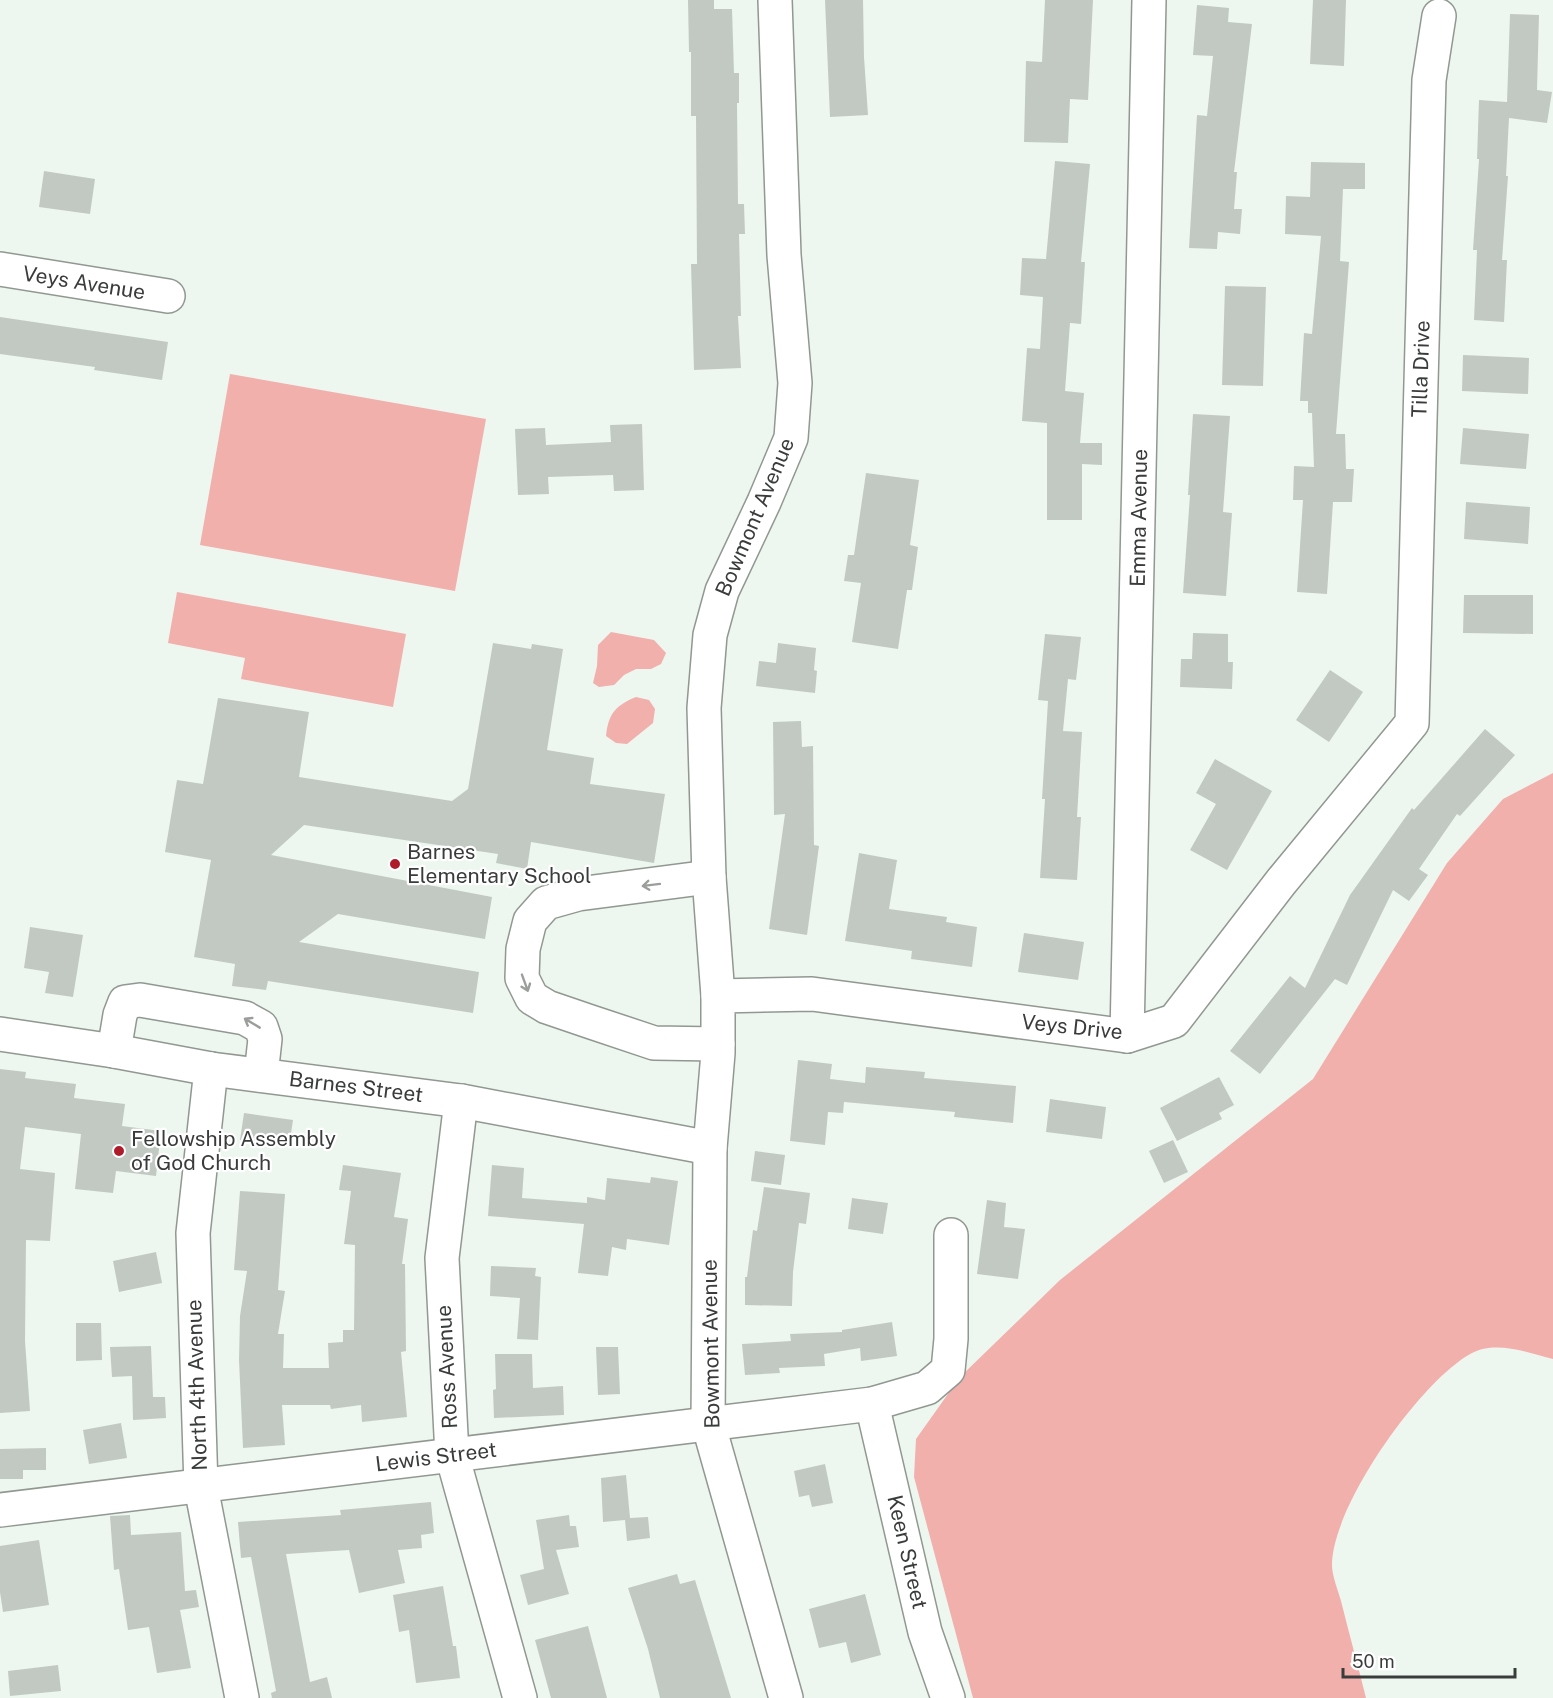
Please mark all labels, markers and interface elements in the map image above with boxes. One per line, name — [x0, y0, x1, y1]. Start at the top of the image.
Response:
street label: Veys Avenue — [21, 260, 147, 305]
street label: Tilla Drive — [1406, 320, 1435, 418]
street label: Bowmont Avenue — [710, 434, 799, 600]
street label: Emma Avenue — [1125, 449, 1152, 587]
place label: Barnes Elementary School — [407, 839, 591, 888]
marker: Barnes Elementary School — [388, 857, 402, 871]
one-way arrow — [642, 879, 662, 890]
one-way arrow — [521, 973, 532, 992]
street label: Veys Drive — [1020, 1009, 1124, 1044]
one-way arrow — [244, 1016, 261, 1028]
street label: Barnes Street — [288, 1066, 425, 1107]
place label: Fellowship Assembly of God Church — [131, 1126, 336, 1175]
marker: Fellowship Assembly of God Church — [112, 1144, 126, 1158]
street label: Bowmont Avenue — [697, 1259, 724, 1429]
street label: North 4th Avenue — [181, 1299, 212, 1471]
street label: Ross Avenue — [431, 1304, 462, 1430]
street label: Lewis Street — [374, 1437, 498, 1476]
street label: Keen Street — [882, 1493, 933, 1611]
scale bar — [1343, 1641, 1516, 1679]
text: 50 m — [1352, 1651, 1395, 1672]

